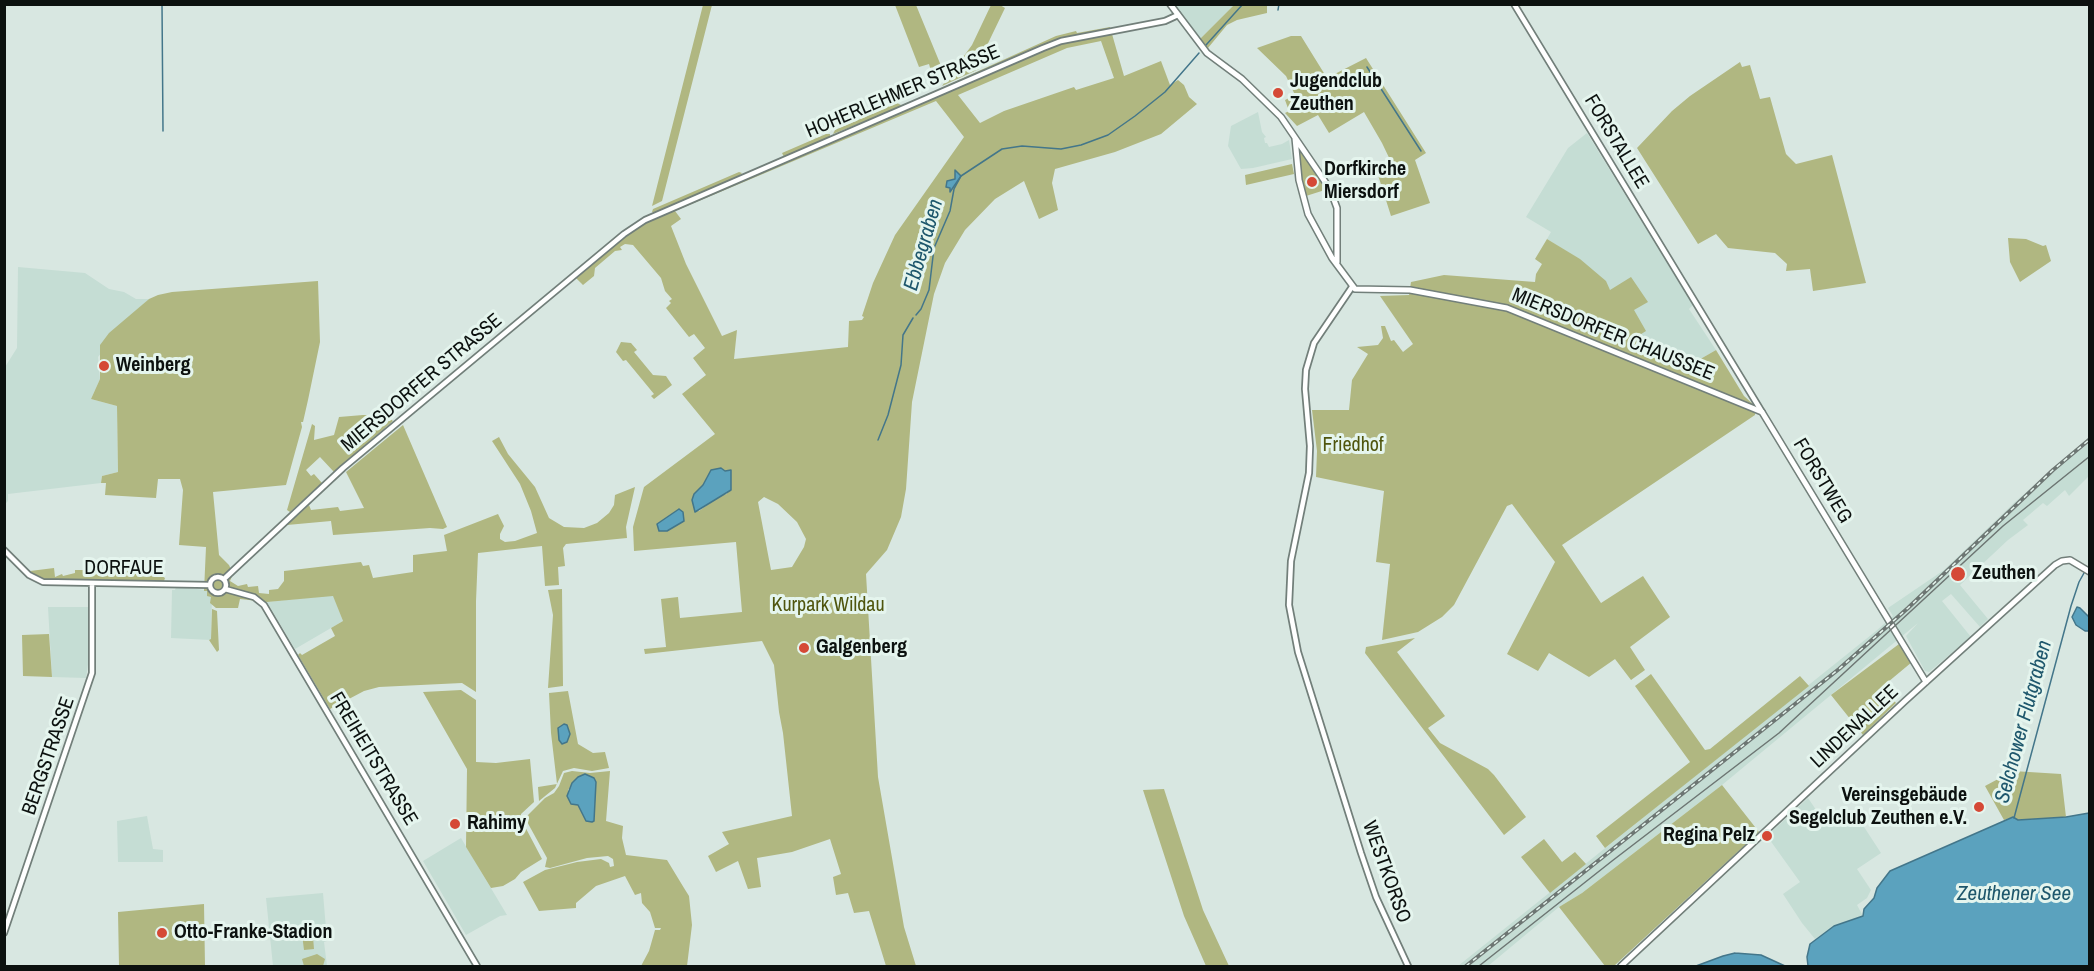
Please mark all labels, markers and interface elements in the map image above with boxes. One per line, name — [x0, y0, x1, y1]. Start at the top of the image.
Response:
street label: HOHERLEHMER STRASSE — [802, 40, 1004, 144]
place label: Jugendclub Zeuthen — [1290, 70, 1382, 117]
marker: Jugendclub Zeuthen — [1271, 86, 1285, 100]
street label: FORSTALLEE — [1579, 91, 1653, 193]
place label: Dorfkirche Miersdorf — [1324, 158, 1406, 205]
marker: Dorfkirche Miersdorf — [1305, 175, 1319, 189]
water label: Ebbegraben — [899, 196, 949, 294]
street label: MIERSDORFER CHAUSSEE — [1508, 283, 1718, 387]
street label: MIERSDORFER STRASSE — [337, 309, 507, 457]
place label: Weinberg — [116, 354, 190, 378]
marker: Weinberg — [97, 359, 111, 373]
park label: Friedhof — [1322, 434, 1384, 458]
street label: FORSTWEG — [1787, 434, 1857, 528]
street label: DORFAUE — [84, 557, 164, 581]
place label: Zeuthen — [1972, 562, 2036, 586]
marker: Zeuthen — [1949, 565, 1967, 583]
park label: Kurpark Wildau — [771, 594, 885, 618]
place label: Galgenberg — [816, 636, 907, 660]
water label: Selchower Flutgraben — [1990, 638, 2058, 806]
marker: Galgenberg — [797, 641, 811, 655]
street label: LINDENALLEE — [1806, 680, 1904, 774]
street label: FREIHEITSTRASSE — [324, 688, 422, 830]
street label: BERGSTRASSE — [18, 694, 80, 818]
place label: Vereinsgebäude Segelclub Zeuthen e.V. — [1789, 784, 1967, 831]
marker: Vereinsgebäude Segelclub Zeuthen e.V. — [1972, 800, 1986, 814]
place label: Rahimy — [467, 812, 526, 836]
marker: Rahimy — [448, 817, 462, 831]
street label: WESTKORSO — [1356, 818, 1416, 926]
place label: Regina Pelz — [1663, 824, 1755, 848]
marker: Regina Pelz — [1760, 829, 1774, 843]
water label: Zeuthener See — [1957, 881, 2071, 907]
place label: Otto-Franke-Stadion — [174, 921, 333, 945]
marker: Otto-Franke-Stadion — [155, 926, 169, 940]

